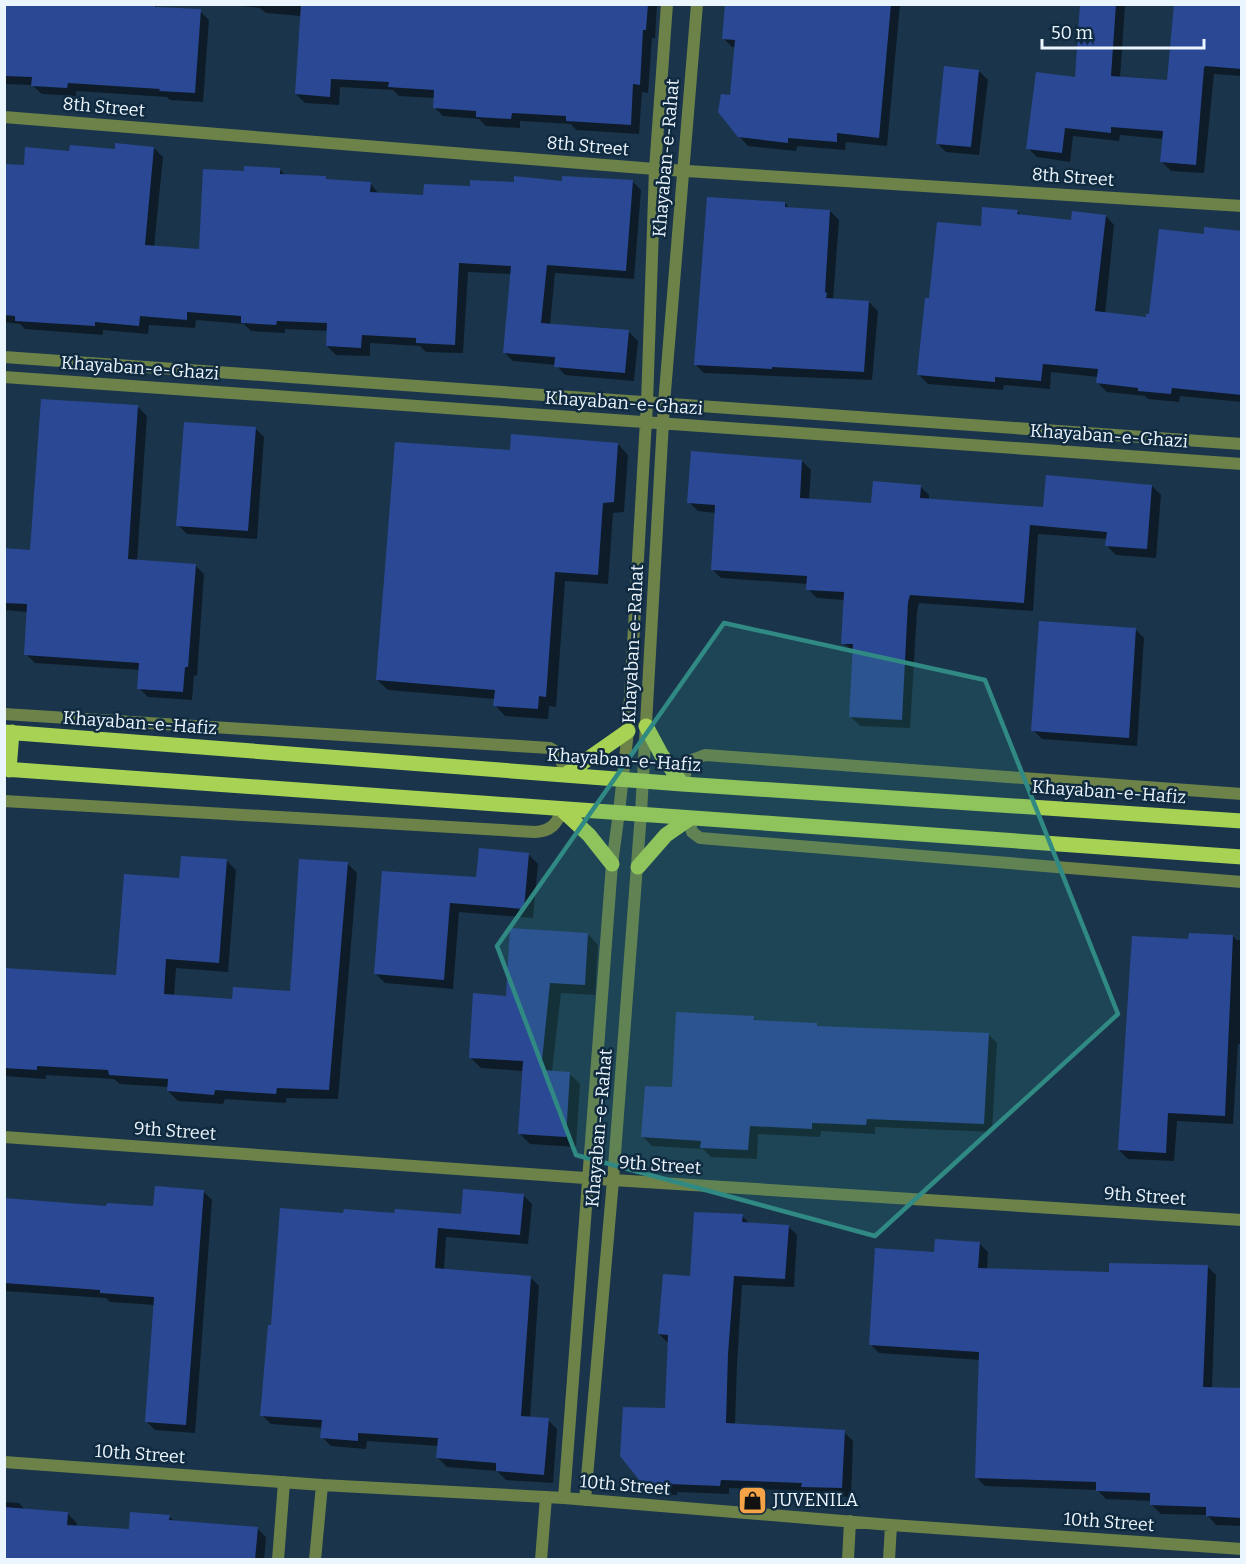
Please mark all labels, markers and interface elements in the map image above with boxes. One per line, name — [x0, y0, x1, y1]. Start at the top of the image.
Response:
scale bar — [1042, 12, 1204, 50]
text: 50 m — [1051, 22, 1093, 44]
street label: Khayaban-e-Rahat — [648, 77, 684, 238]
street label: 8th Street — [62, 92, 147, 122]
street label: 8th Street — [546, 131, 631, 161]
street label: 8th Street — [1031, 163, 1115, 191]
street label: Khayaban-e-Ghazi — [60, 352, 220, 384]
street label: Khayaban-e-Ghazi — [544, 387, 704, 419]
street label: Khayaban-e-Ghazi — [1029, 420, 1189, 452]
street label: Khayaban-e-Rahat — [618, 563, 648, 724]
street label: Khayaban-e-Hafiz — [62, 707, 218, 739]
street label: Khayaban-e-Hafiz — [546, 744, 702, 776]
street label: Khayaban-e-Hafiz — [1031, 776, 1187, 808]
street label: Khayaban-e-Rahat — [581, 1047, 617, 1208]
street label: 9th Street — [133, 1117, 217, 1145]
street label: 9th Street — [618, 1151, 702, 1179]
street label: 9th Street — [1103, 1182, 1187, 1210]
street label: 10th Street — [94, 1440, 187, 1468]
street label: 10th Street — [579, 1470, 672, 1500]
shop icon: JUVENILA — [736, 1484, 768, 1516]
place label: JUVENILA — [772, 1489, 859, 1511]
street label: 10th Street — [1063, 1508, 1156, 1536]

